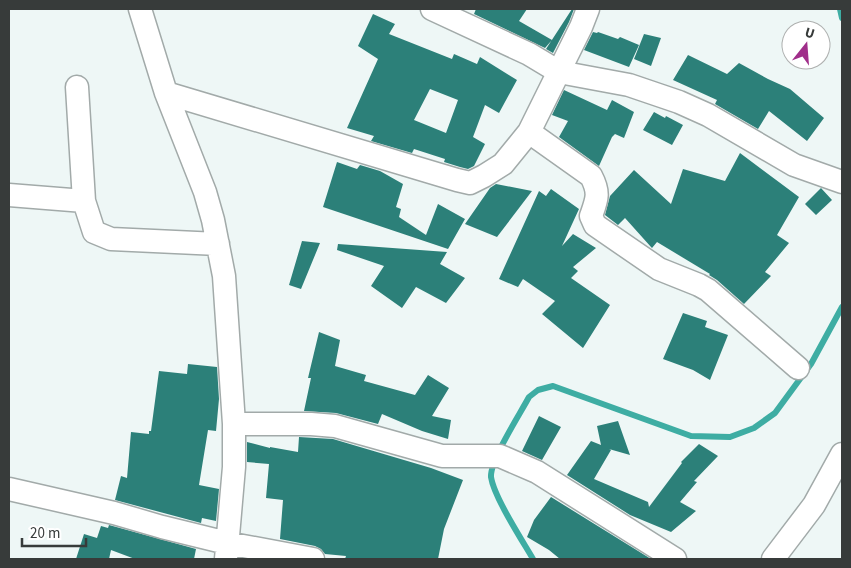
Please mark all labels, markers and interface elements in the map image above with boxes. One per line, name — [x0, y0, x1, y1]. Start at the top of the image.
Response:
north arrow — [781, 20, 831, 70]
text: U — [802, 23, 817, 44]
scale bar — [22, 516, 86, 548]
text: 20 m — [30, 523, 60, 544]

